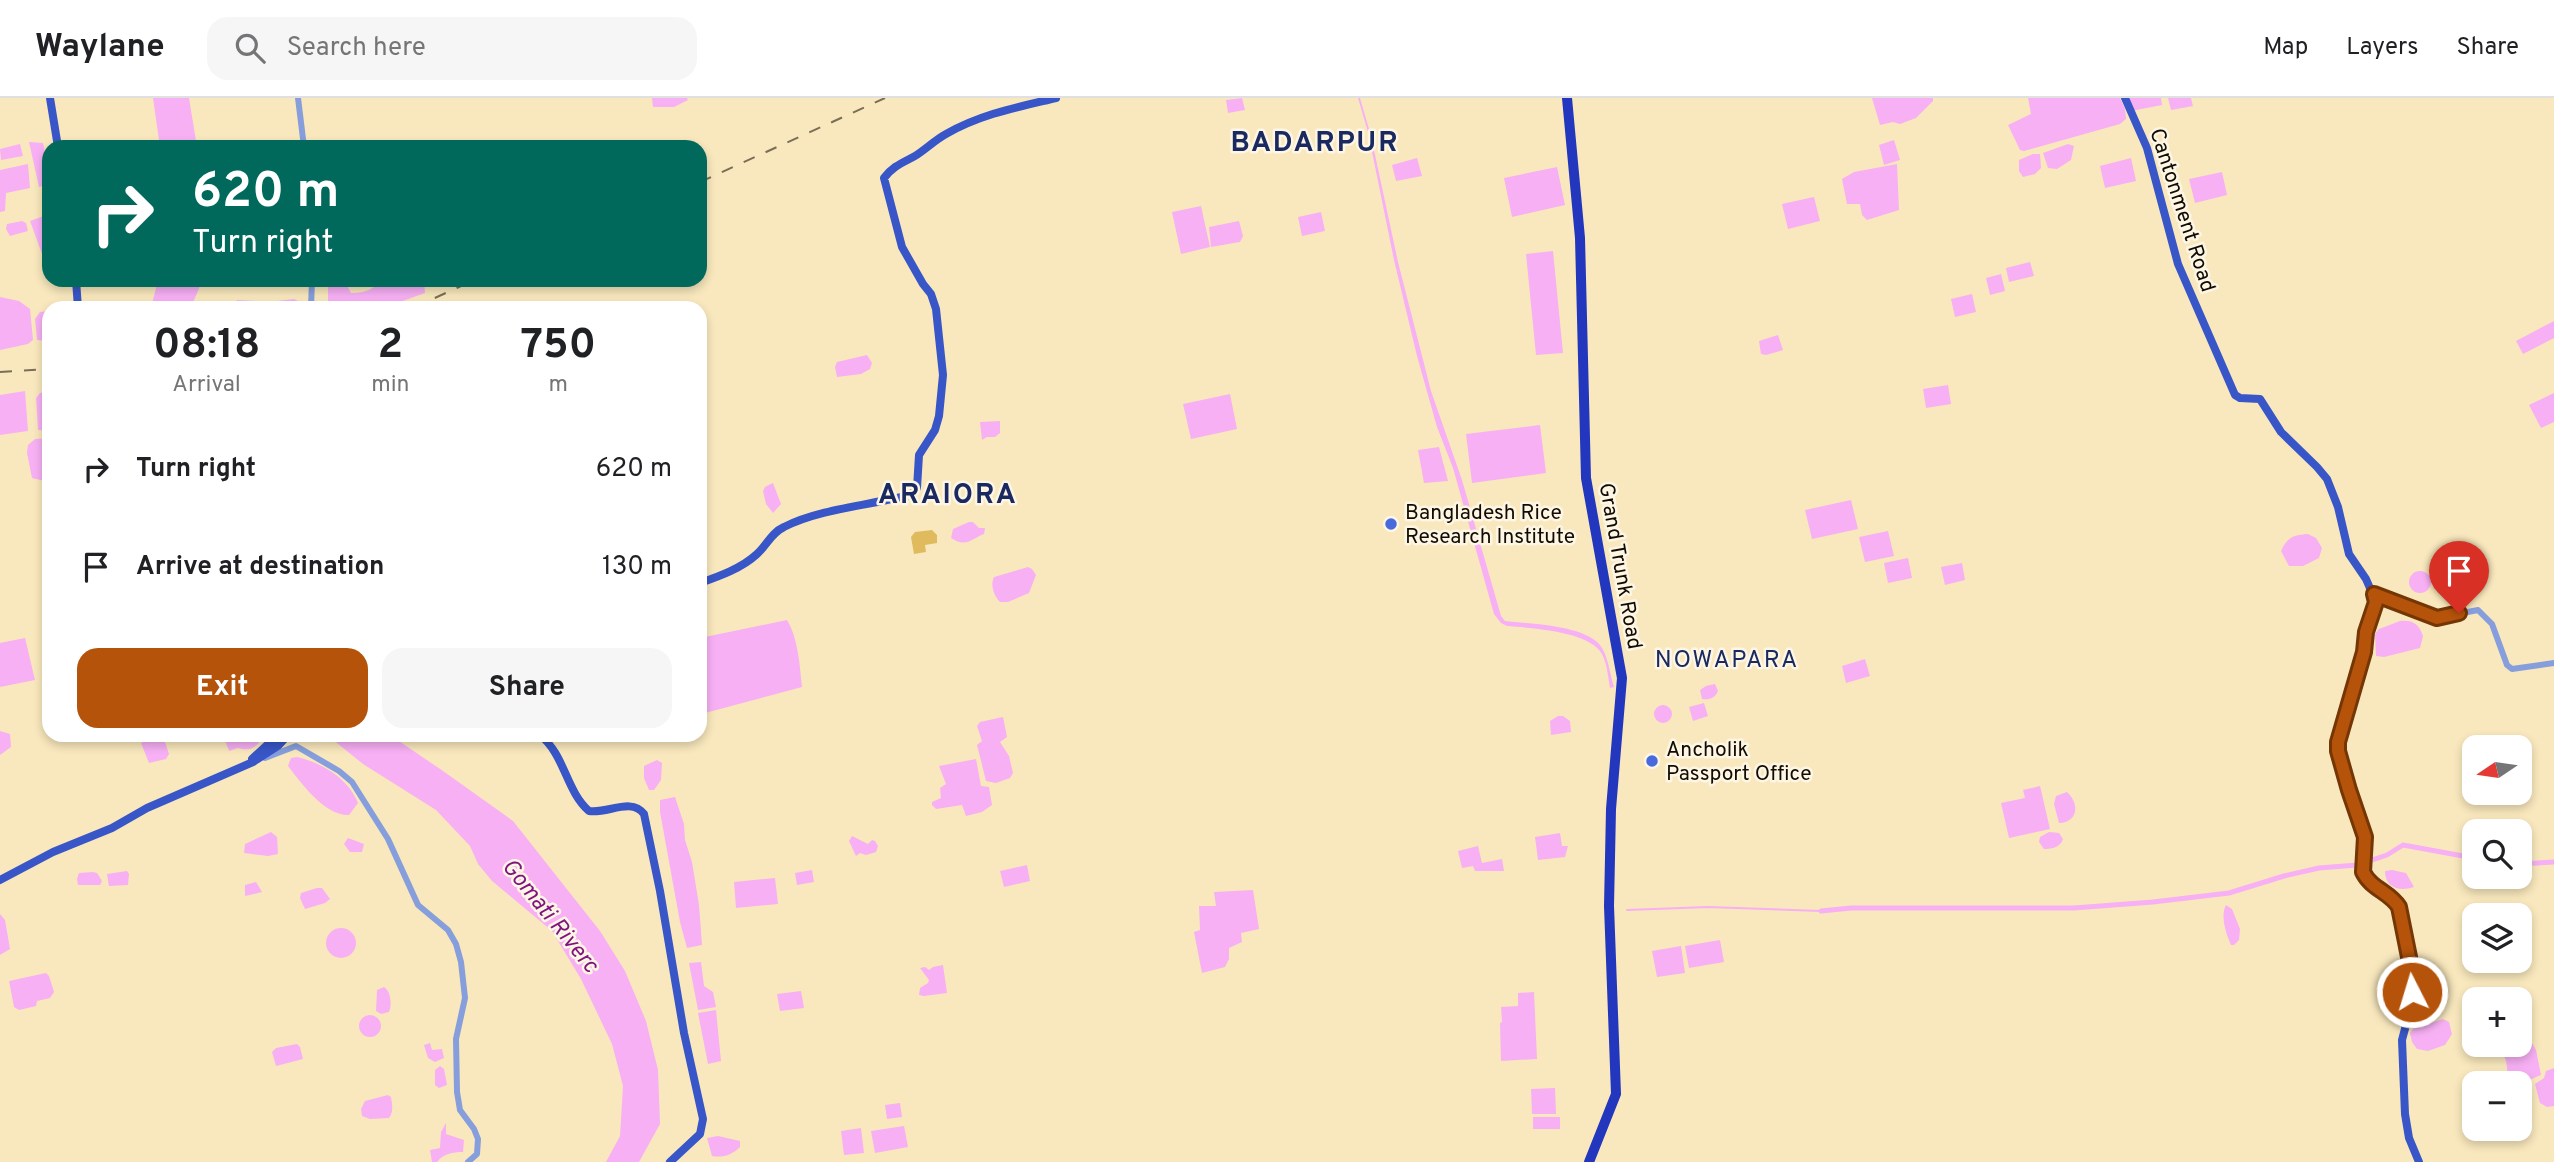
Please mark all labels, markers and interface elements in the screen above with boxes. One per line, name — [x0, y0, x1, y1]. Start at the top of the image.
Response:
search box — [207, 17, 697, 80]
text: Waylane — [35, 27, 165, 69]
icon: search — [231, 29, 269, 67]
text: Search here — [287, 32, 426, 65]
text: Map — [2263, 33, 2308, 63]
text: Layers — [2346, 33, 2418, 63]
text: Share — [2456, 33, 2519, 63]
street label: Cantonment Road — [2142, 125, 2221, 296]
district label: BADARPUR — [1230, 126, 1400, 162]
text: 620 m — [192, 163, 339, 225]
icon: right — [77, 168, 168, 259]
text: Turn right — [192, 224, 334, 264]
text: 08:18 — [153, 320, 260, 373]
text: 2 — [378, 320, 403, 373]
text: 750 — [520, 320, 596, 373]
text: Arrival — [172, 371, 241, 400]
text: min — [371, 371, 410, 400]
text: m — [549, 371, 568, 400]
icon: right — [77, 450, 115, 488]
text: Turn right — [136, 453, 256, 486]
text: 620 m — [596, 453, 672, 486]
district label: ARAIORA — [878, 478, 1018, 514]
street label: Grand Trunk Road — [1592, 481, 1647, 652]
place label: Bangladesh Rice Research Institute — [1405, 500, 1575, 551]
marker: Bangladesh Rice Research Institute — [1383, 516, 1399, 532]
pin — [2429, 541, 2489, 613]
icon: arrive — [77, 548, 115, 586]
text: Arrive at destination — [136, 551, 384, 584]
text: 130 m — [602, 551, 672, 584]
icon: arrive — [2440, 552, 2478, 590]
district label: NOWAPARA — [1655, 646, 1799, 676]
button: Exit — [77, 648, 368, 728]
button: Share — [382, 648, 672, 728]
north arrow — [2462, 735, 2532, 805]
map controls — [2462, 735, 2532, 1141]
place label: Ancholik Passport Office — [1666, 737, 1812, 788]
marker: Ancholik Passport Office — [1644, 753, 1660, 769]
button: search — [2462, 819, 2532, 889]
water label: Gomati Riverc — [494, 854, 605, 980]
button: layers — [2462, 903, 2532, 973]
position arrow — [2375, 955, 2449, 1029]
button: + — [2462, 987, 2532, 1057]
button: − — [2462, 1071, 2532, 1141]

